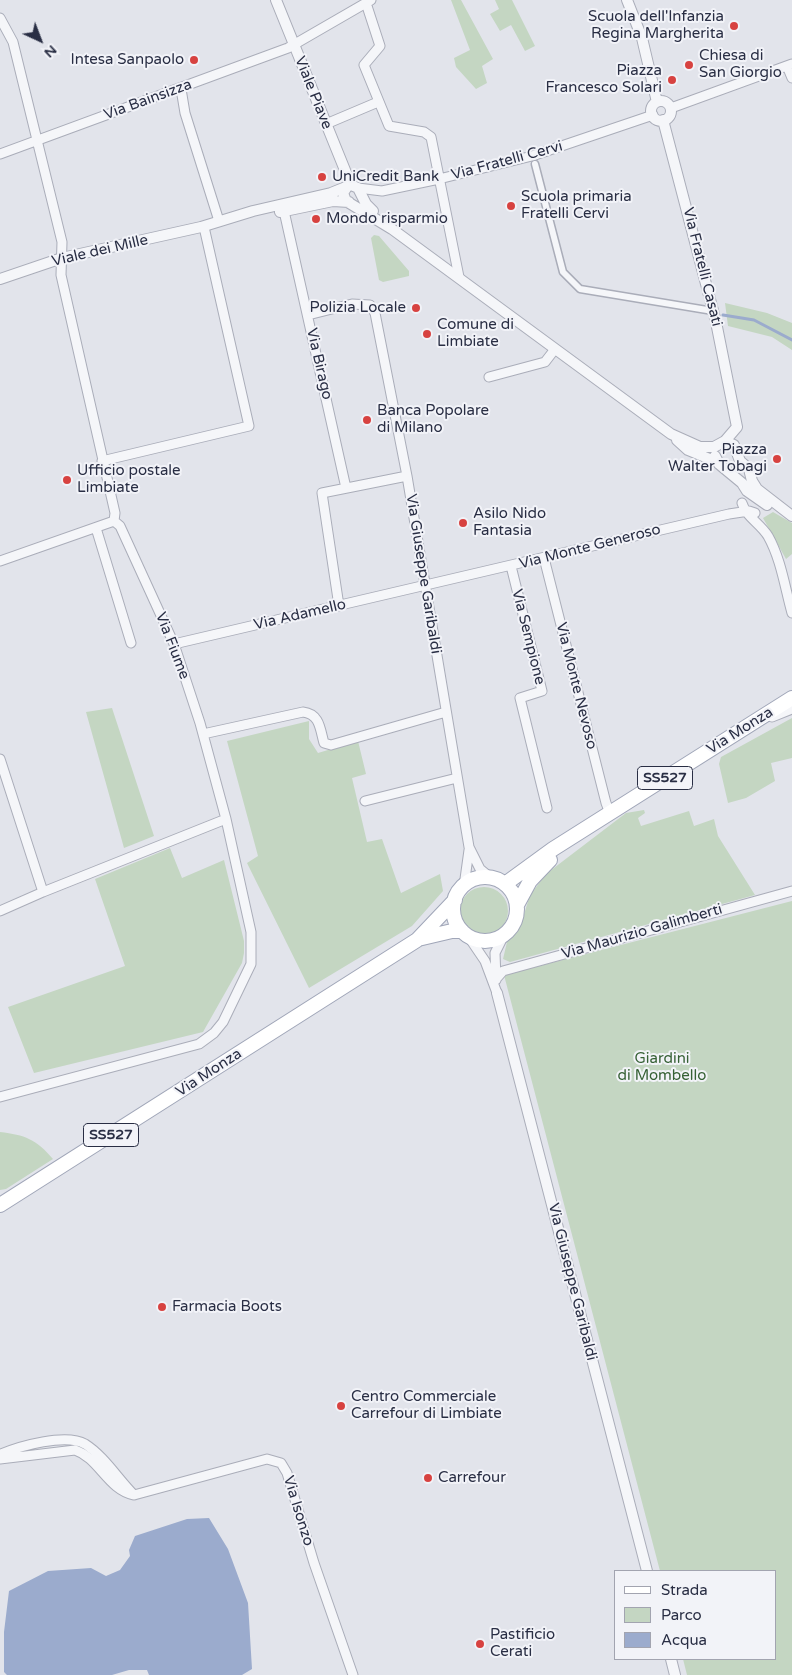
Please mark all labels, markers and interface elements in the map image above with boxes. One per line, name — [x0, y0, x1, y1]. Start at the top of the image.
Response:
place label: Scuola dell'Infanzia Regina Margherita — [588, 8, 724, 43]
north arrow — [15, 15, 65, 65]
marker: Scuola dell'Infanzia Regina Margherita — [728, 20, 740, 32]
text: N — [41, 41, 60, 61]
place label: Chiesa di San Giorgio — [699, 47, 782, 82]
place label: Intesa Sanpaolo — [71, 51, 184, 69]
marker: Intesa Sanpaolo — [188, 54, 200, 66]
street label: Viale Piave — [290, 54, 336, 132]
marker: Chiesa di San Giorgio — [683, 59, 695, 71]
place label: Piazza Francesco Solari — [545, 62, 662, 97]
marker: Piazza Francesco Solari — [666, 74, 678, 86]
street label: Via Bainsizza — [102, 76, 194, 124]
street label: Via Fratelli Cervi — [449, 138, 565, 184]
place label: UniCredit Bank — [332, 168, 439, 186]
marker: UniCredit Bank — [316, 171, 328, 183]
place label: Scuola primaria Fratelli Cervi — [521, 188, 632, 223]
marker: Scuola primaria Fratelli Cervi — [505, 200, 517, 212]
street label: Via Fratelli Casati — [679, 206, 725, 328]
place label: Mondo risparmio — [326, 210, 448, 228]
marker: Mondo risparmio — [310, 213, 322, 225]
street label: Viale dei Mille — [50, 231, 150, 271]
place label: Polizia Locale — [310, 299, 406, 317]
marker: Polizia Locale — [410, 302, 422, 314]
place label: Comune di Limbiate — [437, 316, 514, 351]
street label: Via Birago — [302, 326, 336, 402]
marker: Comune di Limbiate — [421, 328, 433, 340]
place label: Banca Popolare di Milano — [377, 402, 489, 437]
marker: Banca Popolare di Milano — [361, 414, 373, 426]
place label: Piazza Walter Tobagi — [668, 441, 767, 476]
marker: Piazza Walter Tobagi — [771, 453, 783, 465]
place label: Ufficio postale Limbiate — [77, 462, 181, 497]
marker: Ufficio postale Limbiate — [61, 474, 73, 486]
street label: Via Giuseppe Garibaldi — [401, 493, 445, 655]
place label: Asilo Nido Fantasia — [473, 505, 546, 540]
marker: Asilo Nido Fantasia — [457, 517, 469, 529]
street label: Via Monte Generoso — [517, 521, 663, 573]
street label: Via Sempione — [507, 587, 549, 687]
street label: Via Adamello — [252, 596, 348, 634]
street label: Via Fiume — [151, 610, 193, 682]
street label: Via Monte Nevoso — [552, 621, 600, 751]
street label: Via Monza — [704, 704, 776, 758]
road number: SS527 — [638, 766, 692, 790]
street label: Via Maurizio Galimberti — [560, 900, 724, 964]
street label: Via Monza — [173, 1045, 245, 1101]
park label: Giardini di Mombello — [618, 1050, 706, 1085]
road number: SS527 — [84, 1124, 138, 1146]
street label: Via Giuseppe Garibaldi — [544, 1201, 600, 1363]
place label: Farmacia Boots — [172, 1298, 282, 1316]
marker: Farmacia Boots — [156, 1301, 168, 1313]
place label: Centro Commerciale Carrefour di Limbiate — [351, 1388, 502, 1423]
marker: Centro Commerciale Carrefour di Limbiate — [335, 1400, 347, 1412]
place label: Carrefour — [438, 1469, 506, 1487]
marker: Carrefour — [422, 1472, 434, 1484]
street label: Via Isonzo — [279, 1474, 317, 1548]
legend — [614, 1570, 777, 1660]
text: Strada — [661, 1581, 708, 1599]
text: Parco — [661, 1606, 702, 1624]
place label: Pastificio Cerati — [490, 1626, 555, 1661]
text: Acqua — [661, 1631, 707, 1649]
marker: Pastificio Cerati — [474, 1638, 486, 1650]

